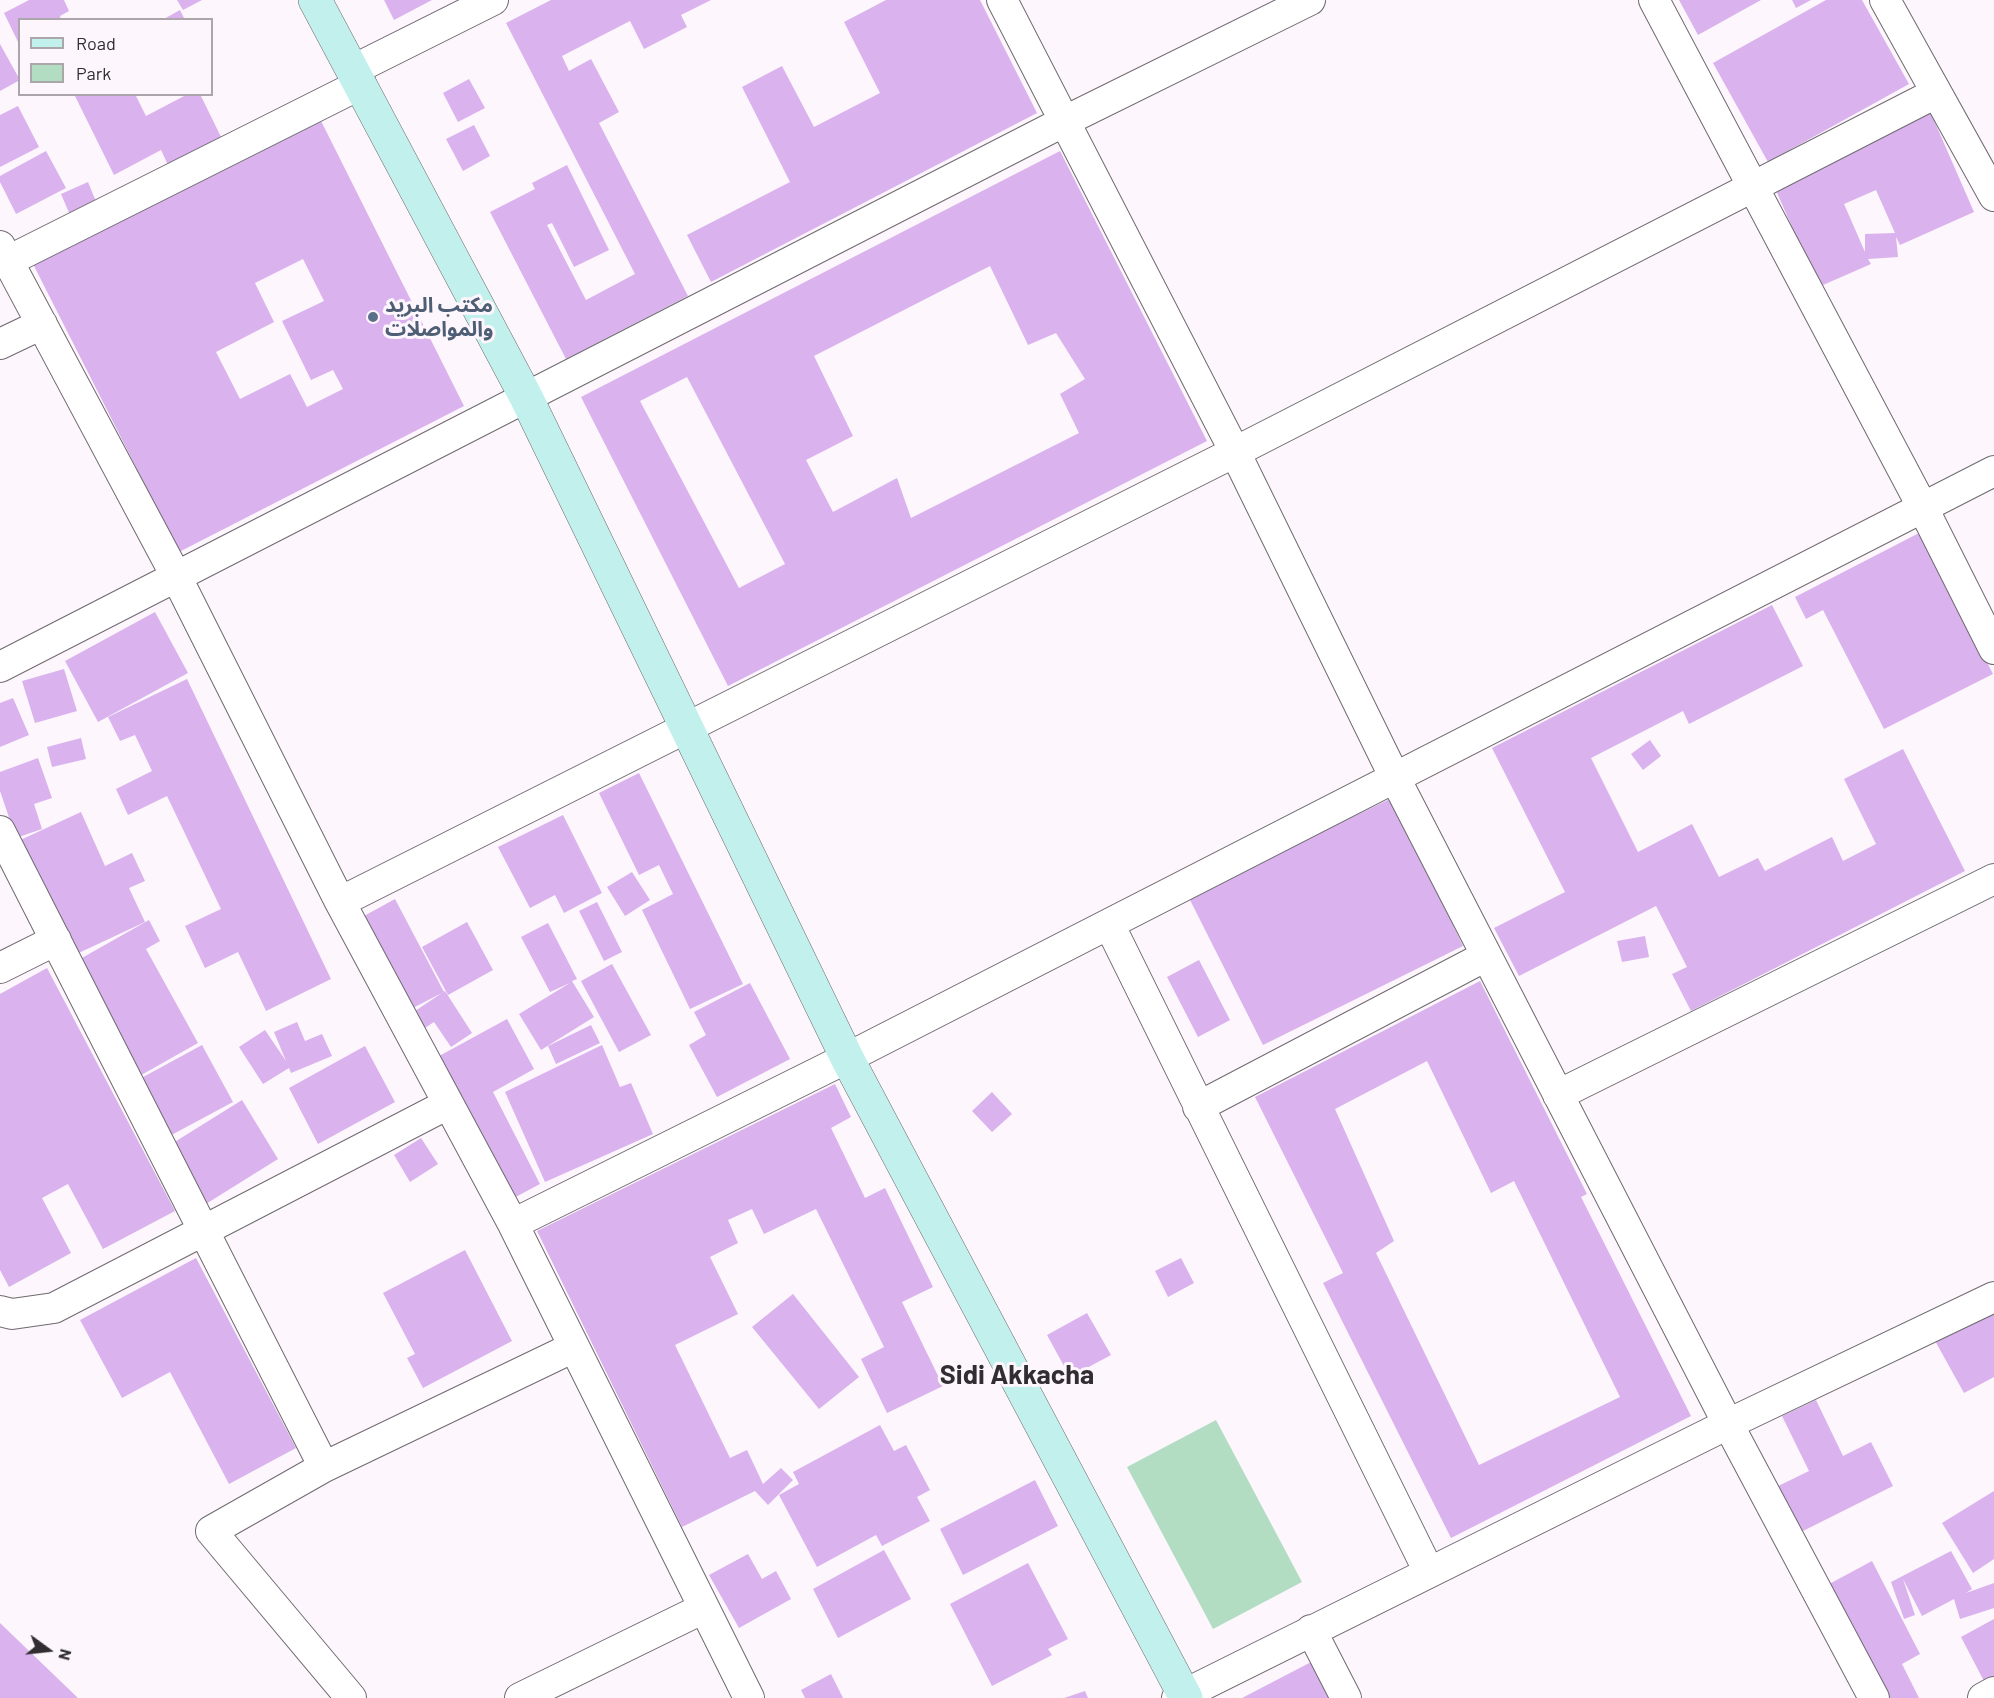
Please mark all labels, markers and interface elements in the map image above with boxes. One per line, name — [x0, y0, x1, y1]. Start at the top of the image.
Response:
legend — [18, 18, 213, 96]
text: Road — [76, 32, 116, 54]
text: Park — [76, 62, 111, 84]
place label: مكتب البريد والمواصلات — [385, 292, 494, 342]
marker: مكتب البريد والمواصلات — [366, 310, 380, 324]
district label: Sidi Akkacha — [940, 1359, 1094, 1391]
north arrow — [18, 1620, 78, 1680]
text: N — [55, 1647, 76, 1662]

